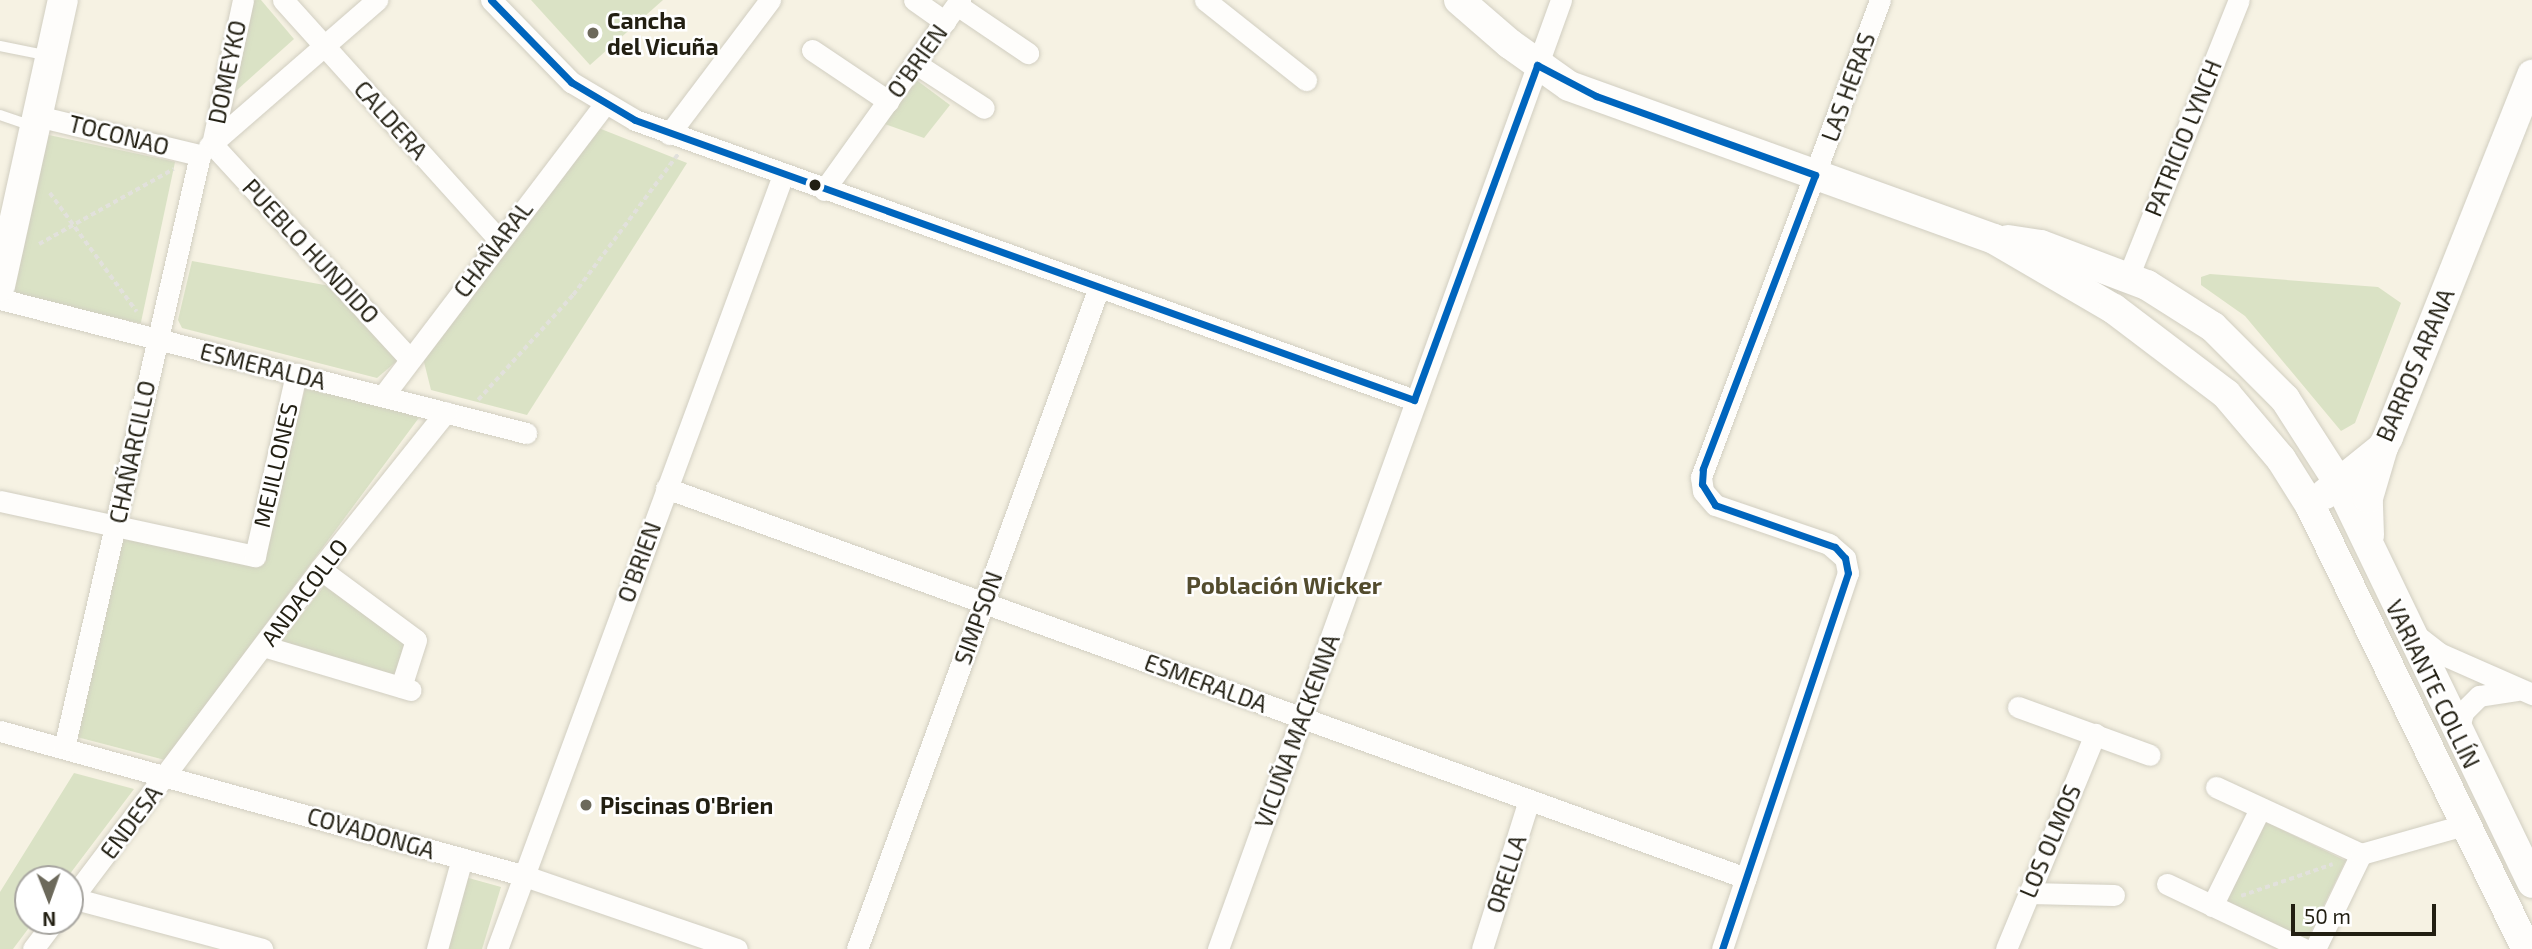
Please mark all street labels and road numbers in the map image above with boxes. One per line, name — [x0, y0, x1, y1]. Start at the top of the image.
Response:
street label: DOMEYKO — [203, 18, 251, 126]
street label: O'BRIEN — [881, 19, 953, 103]
street label: LAS HERAS — [1816, 29, 1880, 145]
street label: PATRICIO LYNCH — [2139, 56, 2227, 220]
street label: CALDERA — [349, 75, 433, 165]
street label: TOCONAO — [66, 109, 172, 161]
street label: PUEBLO HUNDIDO — [237, 173, 385, 329]
street label: CHAÑARAL — [448, 195, 538, 303]
street label: BARROS ARANA — [2370, 284, 2460, 446]
street label: ESMERALDA — [197, 337, 329, 395]
street label: CHAÑARCILLO — [103, 378, 161, 526]
street label: MEJILLONES — [247, 400, 303, 530]
street label: O'BRIEN — [612, 518, 666, 606]
street label: ANDACOLLO — [255, 533, 353, 651]
street label: SIMPSON — [948, 568, 1008, 668]
street label: VARIANTE COLLÍN — [2380, 595, 2486, 773]
street label: VICUÑA MACKENNA — [1249, 630, 1345, 832]
street label: ESMERALDA — [1141, 648, 1271, 718]
street label: ENDESA — [95, 780, 167, 864]
street label: LOS OLMOS — [2014, 780, 2086, 902]
street label: COVADONGA — [304, 802, 438, 864]
street label: ORELLA — [1480, 831, 1532, 917]

